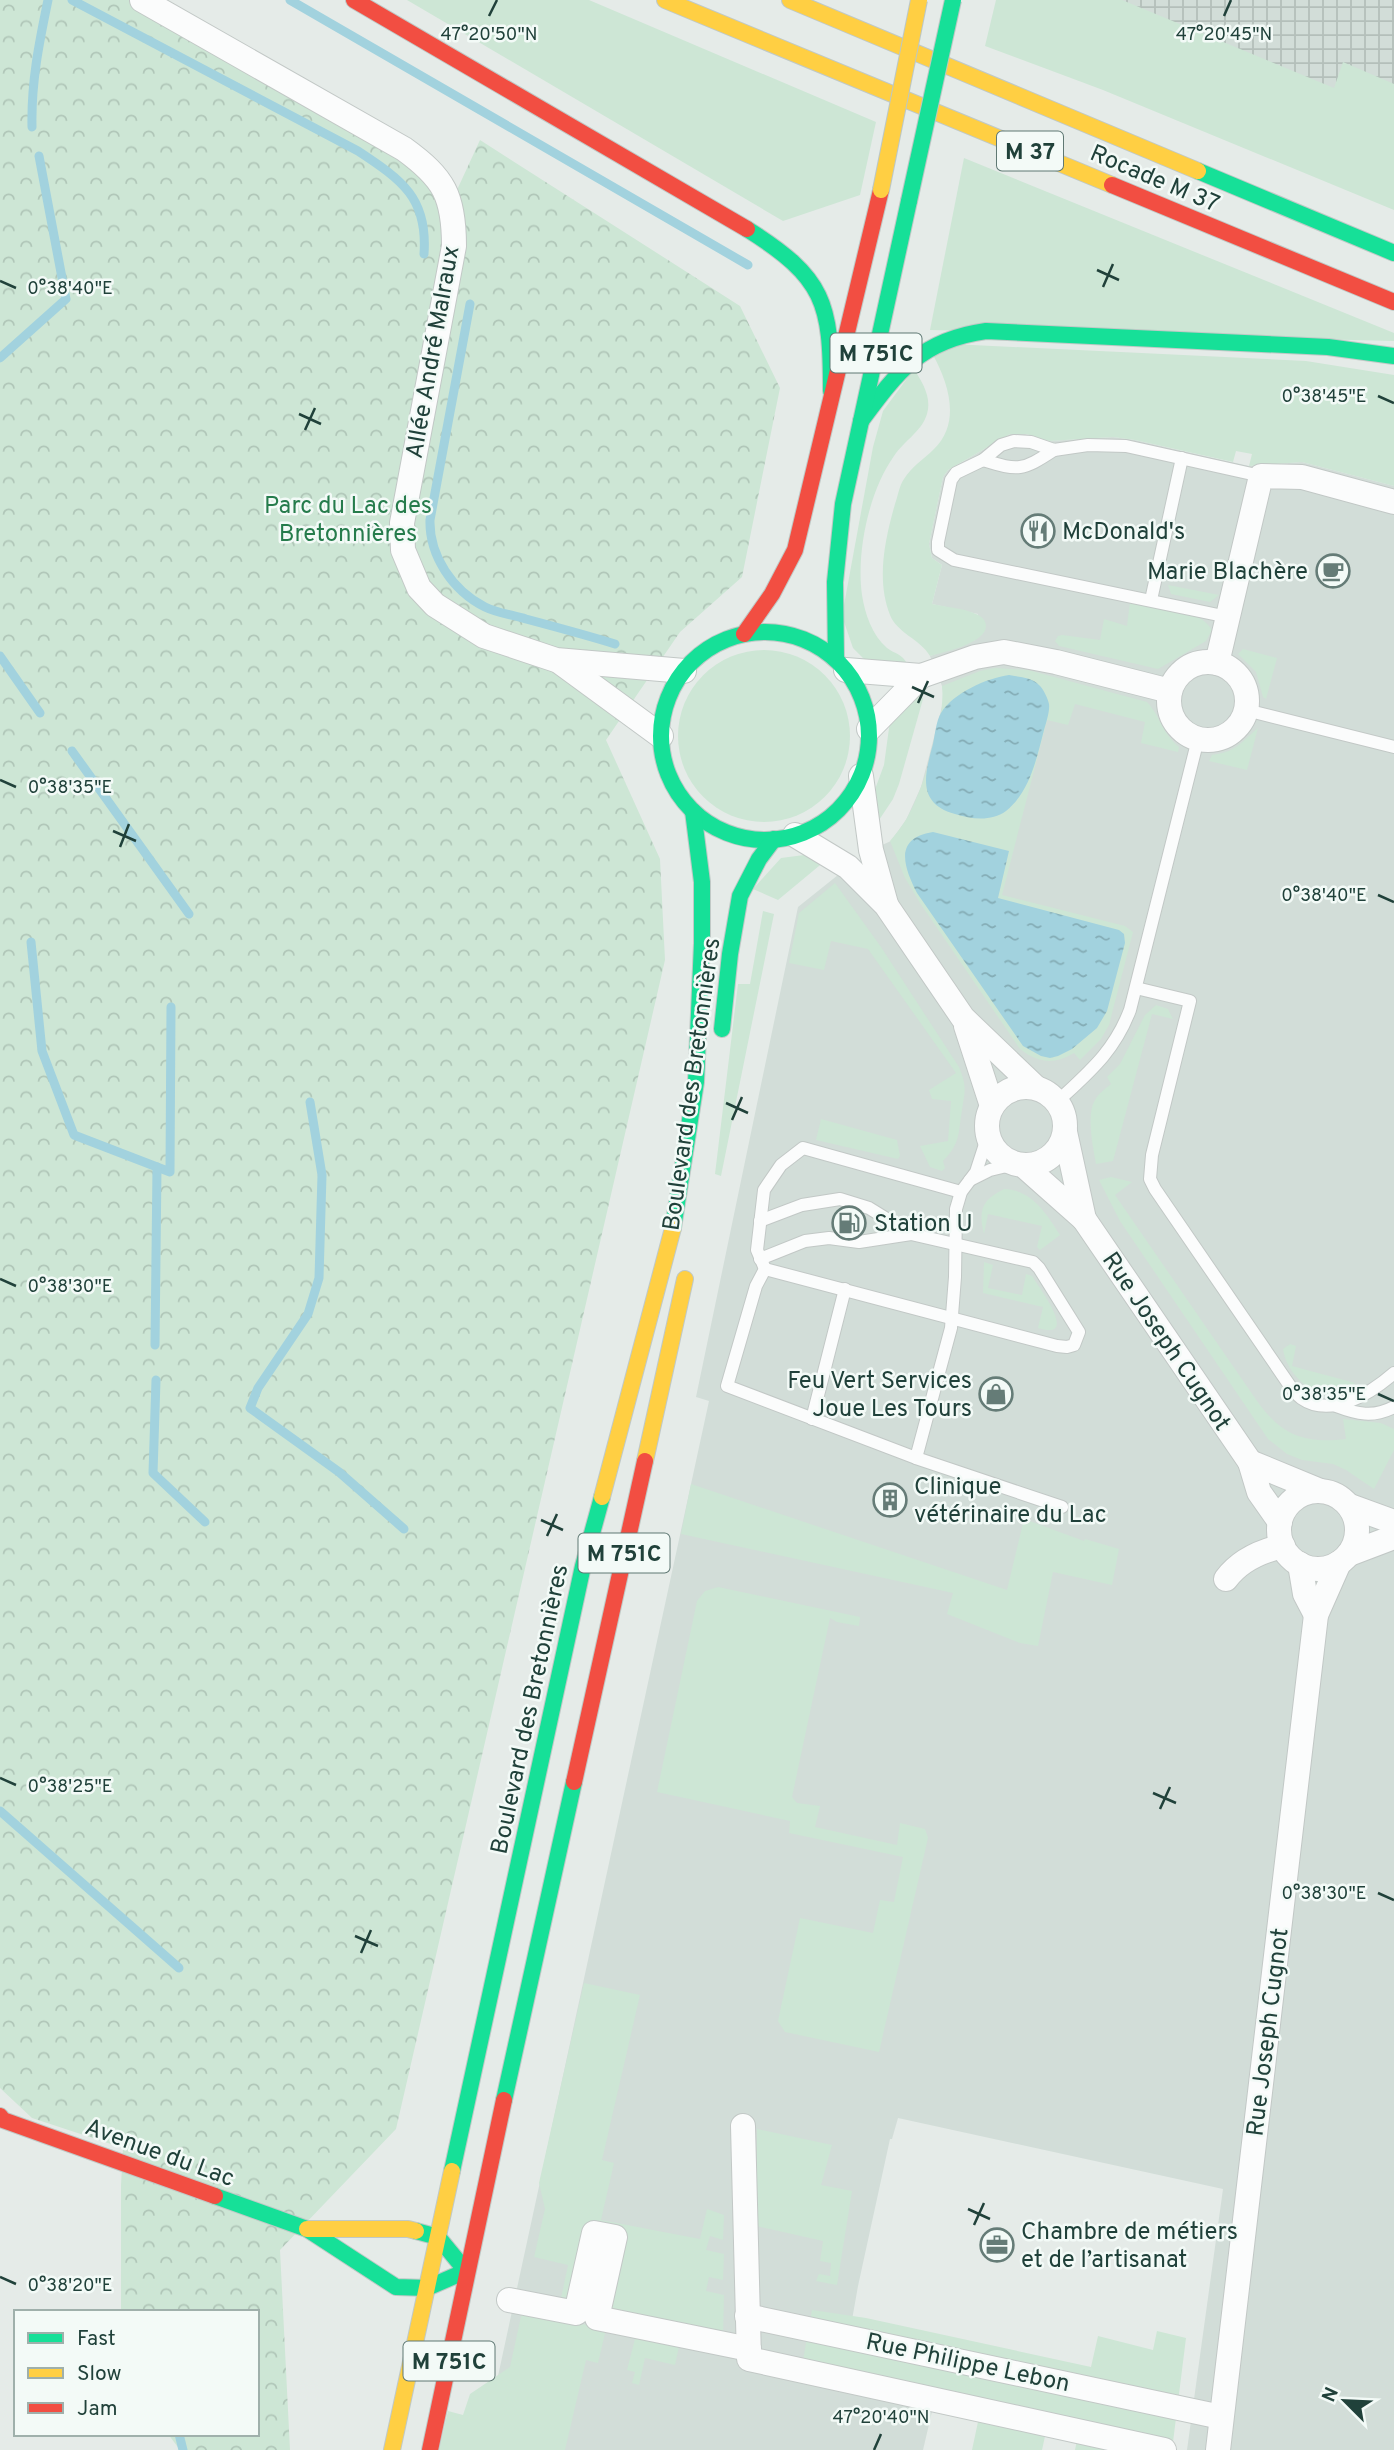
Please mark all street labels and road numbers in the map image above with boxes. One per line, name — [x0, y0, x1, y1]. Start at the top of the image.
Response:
road number: M 37 — [997, 132, 1063, 170]
street label: Rocade M 37 — [1085, 139, 1223, 221]
street label: Allée André Malraux — [400, 244, 467, 461]
road number: M 751C — [830, 334, 922, 372]
street label: Boulevard des Bretonnières — [658, 936, 728, 1233]
street label: Rue Joseph Cugnot — [1094, 1247, 1236, 1437]
road number: M 751C — [578, 1534, 670, 1572]
street label: Boulevard des Bretonnières — [486, 1562, 576, 1857]
street label: Rue Joseph Cugnot — [1241, 1927, 1297, 2138]
street label: Avenue du Lac — [80, 2113, 238, 2195]
street label: Rue Philippe Lebon — [863, 2328, 1072, 2400]
road number: M 751C — [404, 2342, 494, 2380]

